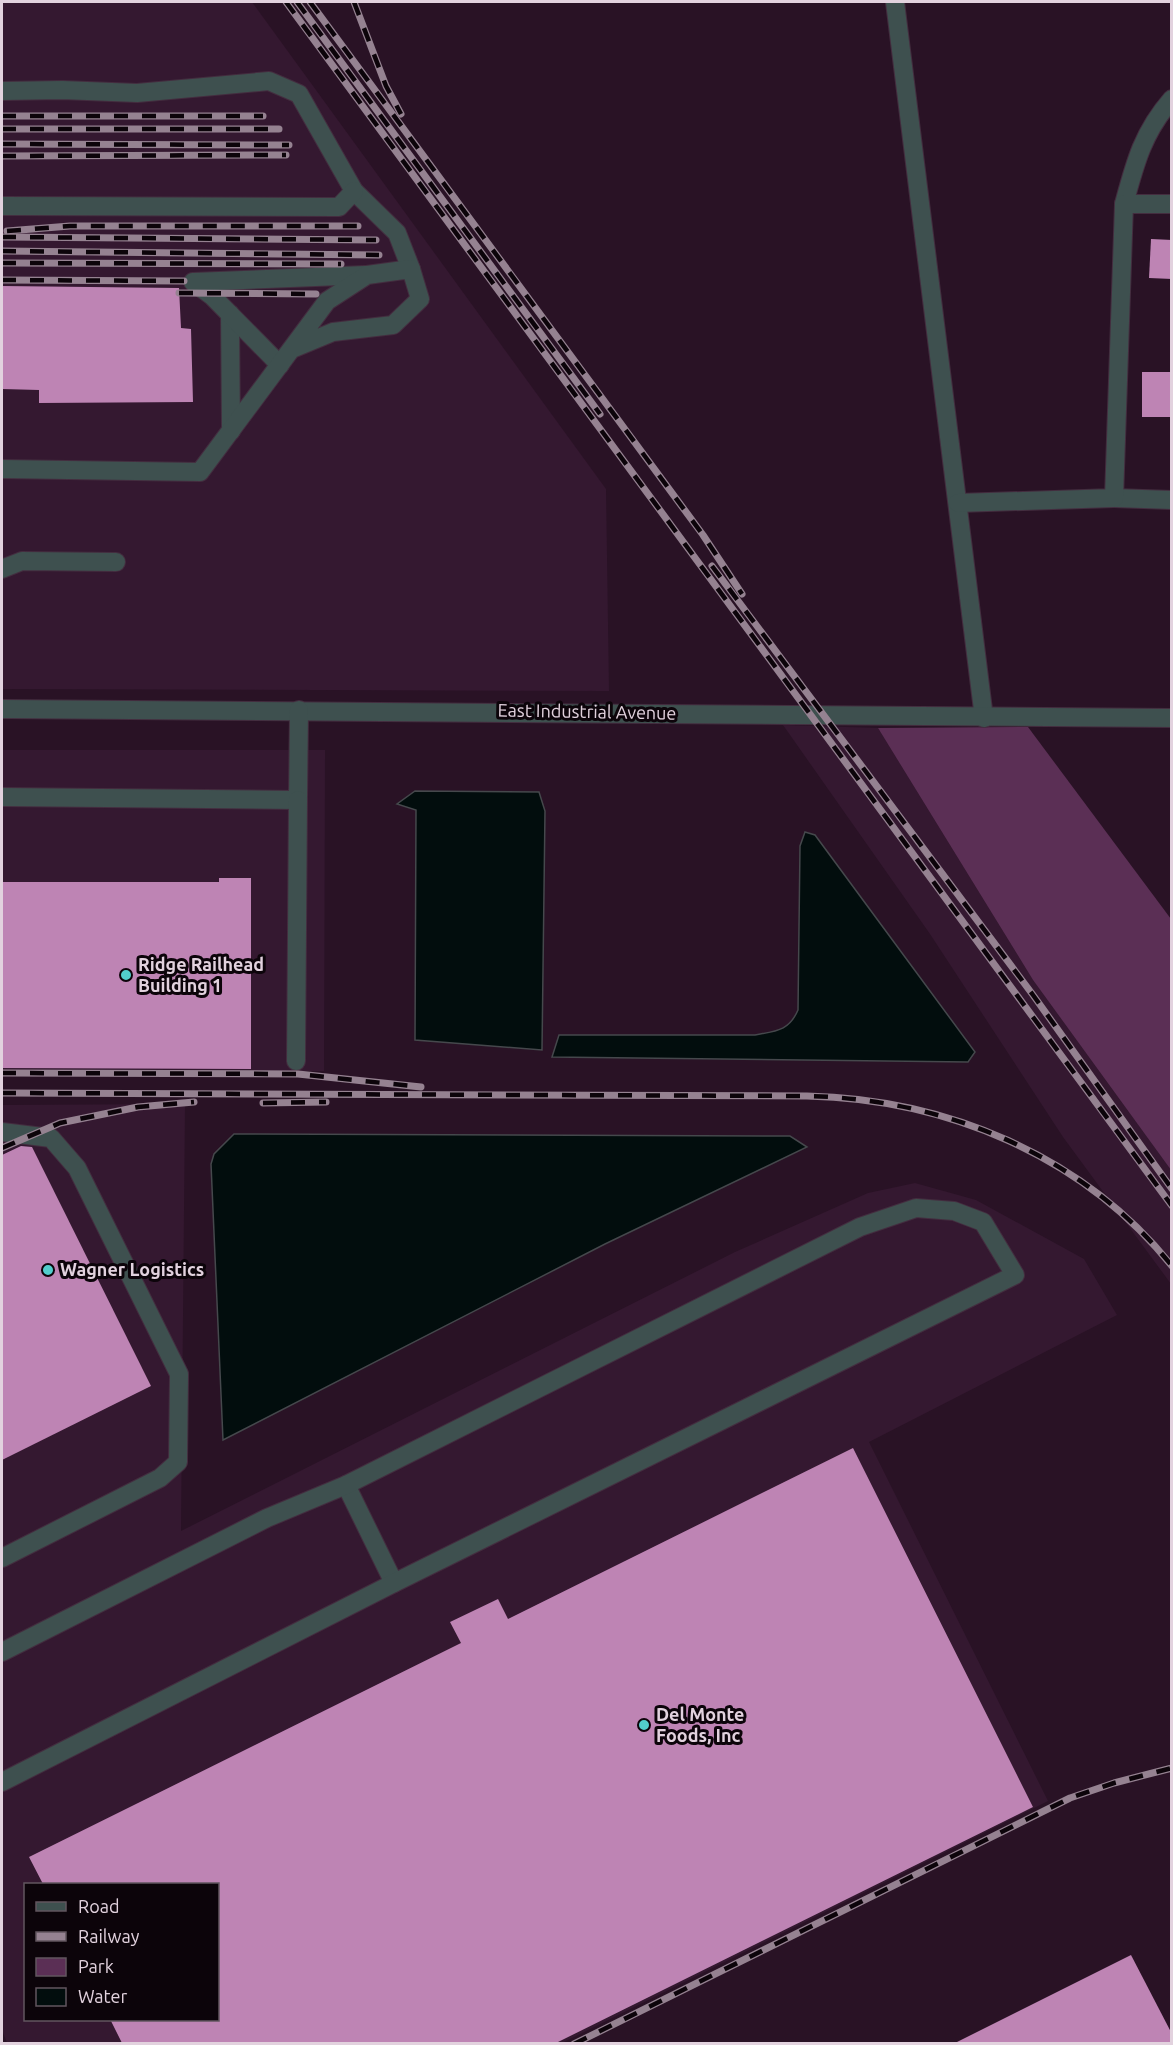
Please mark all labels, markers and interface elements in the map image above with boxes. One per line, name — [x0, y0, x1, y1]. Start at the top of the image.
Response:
street label: East Industrial Avenue — [497, 699, 677, 723]
place label: Ridge Railhead Building 1 — [138, 954, 264, 995]
marker: Ridge Railhead Building 1 — [119, 968, 133, 982]
place label: Wagner Logistics — [60, 1259, 204, 1279]
marker: Wagner Logistics — [41, 1263, 55, 1277]
place label: Del Monte Foods, Inc — [656, 1704, 744, 1745]
marker: Del Monte Foods, Inc — [637, 1718, 651, 1732]
legend — [24, 1883, 219, 2021]
text: Road — [78, 1896, 120, 1916]
text: Railway — [78, 1926, 140, 1946]
text: Park — [78, 1956, 114, 1976]
text: Water — [78, 1986, 128, 2006]

